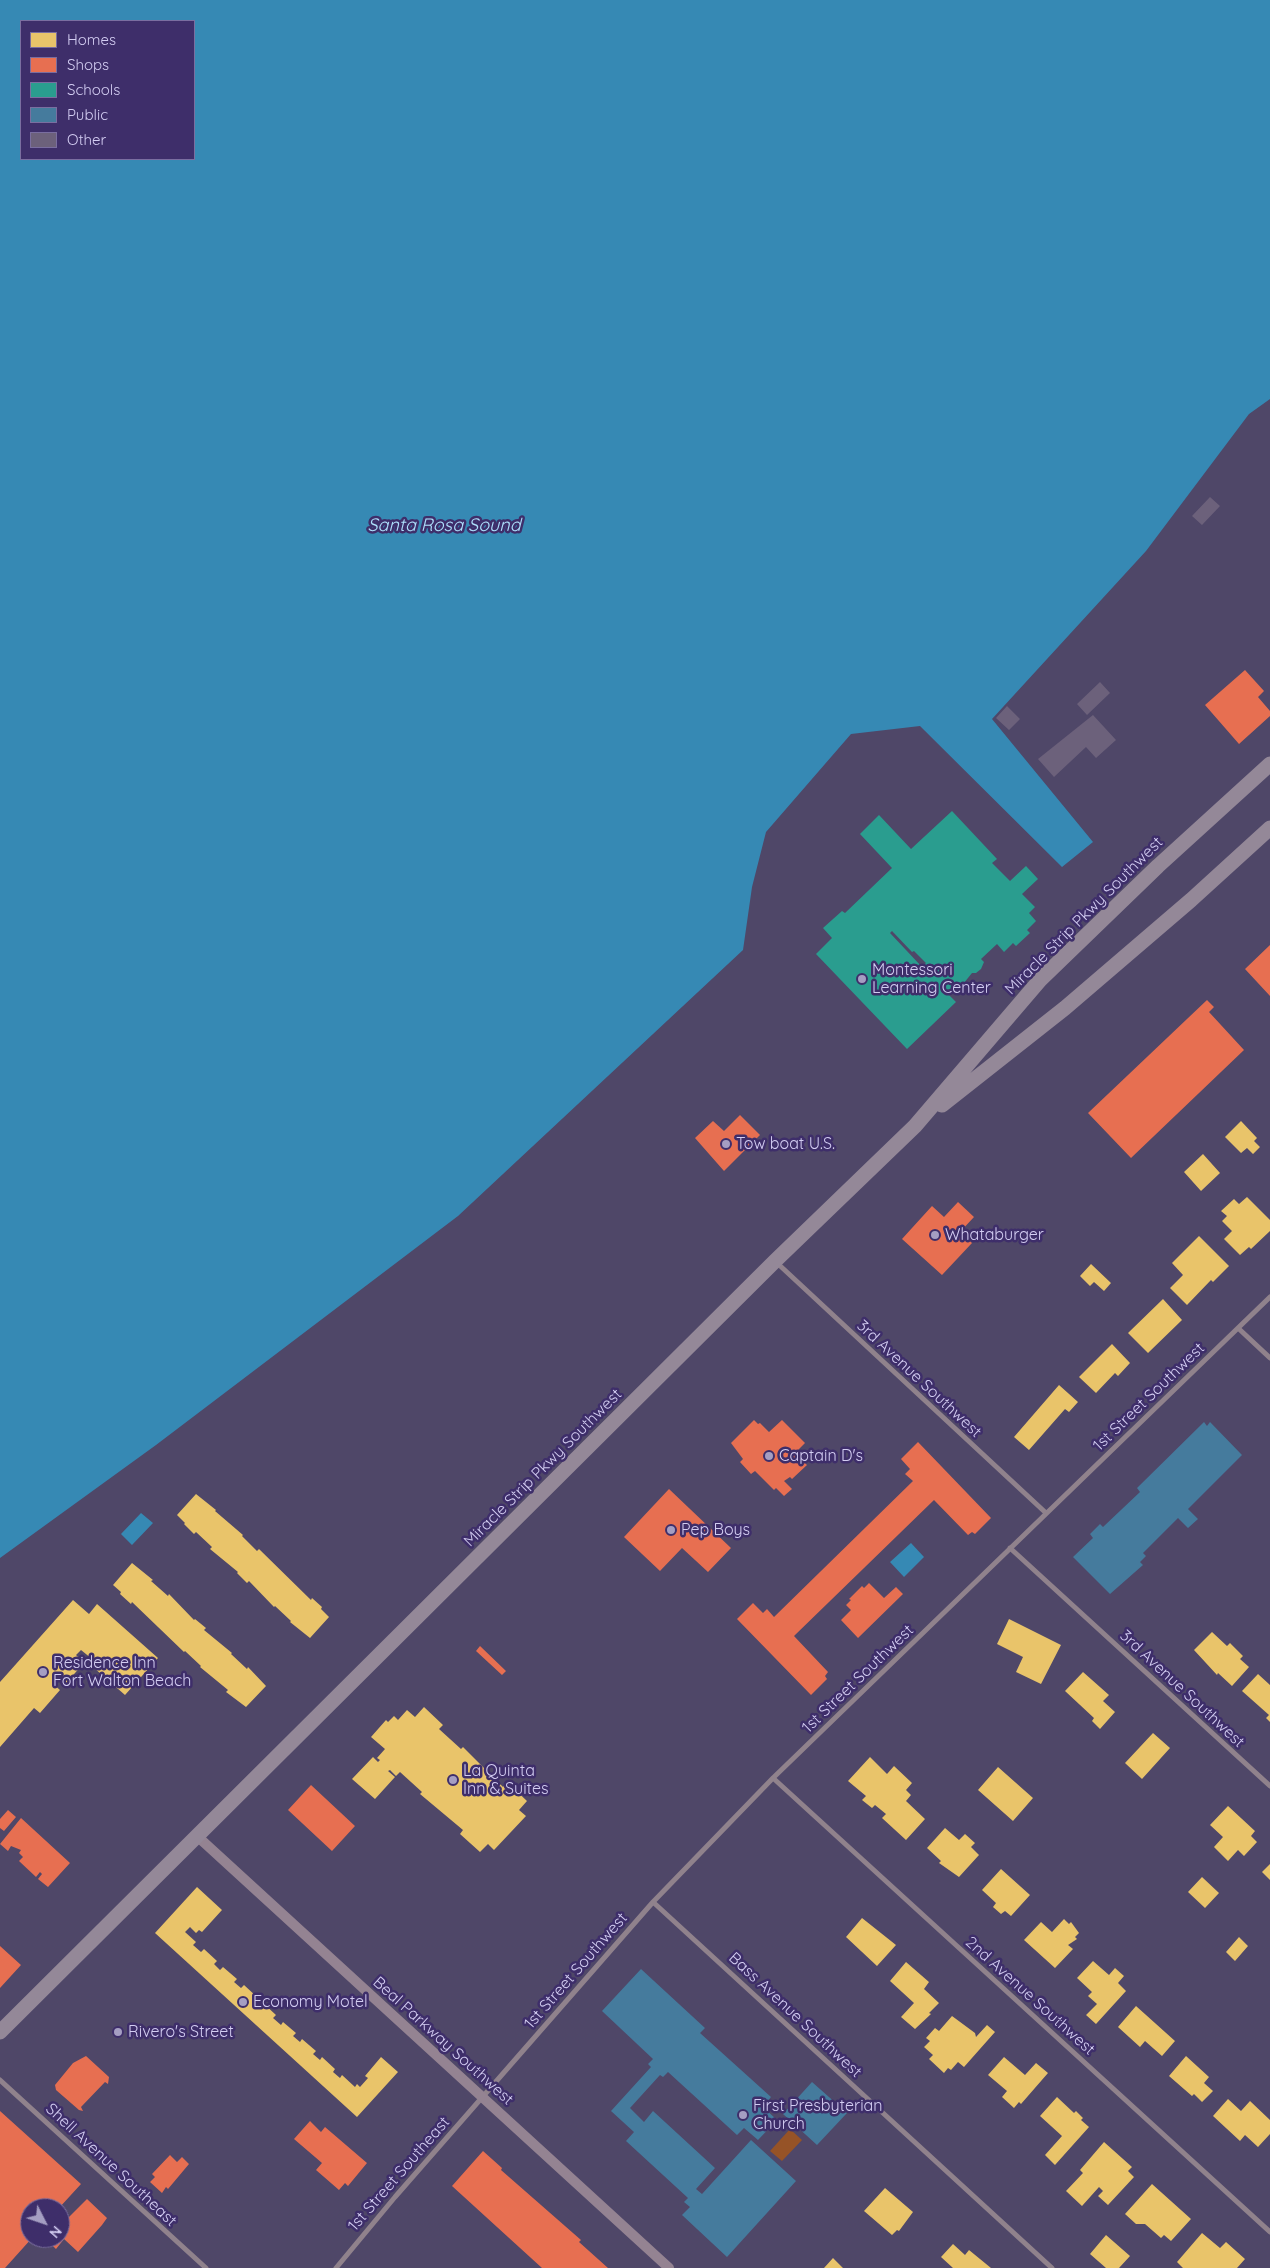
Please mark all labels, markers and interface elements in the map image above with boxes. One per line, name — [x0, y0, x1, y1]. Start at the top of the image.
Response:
legend — [20, 20, 195, 160]
text: Homes — [67, 30, 116, 49]
text: Shops — [67, 55, 109, 74]
text: Schools — [67, 80, 120, 99]
text: Public — [67, 105, 108, 124]
text: Other — [67, 130, 106, 149]
water label: Santa Rosa Sound — [367, 515, 521, 537]
street label: Miracle Strip Pkwy Southwest — [1001, 833, 1167, 999]
place label: Montessori Learning Center — [872, 960, 991, 998]
marker: Montessori Learning Center — [856, 973, 868, 985]
place label: Tow boat U.S. — [736, 1134, 835, 1154]
marker: Tow boat U.S. — [720, 1138, 732, 1150]
place label: Whataburger — [945, 1225, 1044, 1245]
marker: Whataburger — [929, 1229, 941, 1241]
street label: 3rd Avenue Southwest — [853, 1316, 985, 1442]
street label: 1st Street Southwest — [1089, 1339, 1209, 1455]
street label: Miracle Strip Pkwy Southwest — [460, 1385, 626, 1551]
place label: Captain D's — [779, 1446, 863, 1466]
marker: Captain D's — [763, 1450, 775, 1462]
place label: Pep Boys — [681, 1520, 750, 1540]
marker: Pep Boys — [665, 1524, 677, 1536]
street label: 1st Street Southwest — [798, 1621, 918, 1737]
street label: 3rd Avenue Southwest — [1116, 1626, 1248, 1752]
place label: Residence Inn Fort Walton Beach — [53, 1653, 191, 1691]
marker: Residence Inn Fort Walton Beach — [37, 1666, 49, 1678]
place label: La Quinta Inn & Suites — [463, 1761, 549, 1799]
marker: La Quinta Inn & Suites — [447, 1774, 459, 1786]
street label: 1st Street Southwest — [520, 1909, 632, 2033]
street label: 2nd Avenue Southwest — [961, 1933, 1099, 2059]
street label: Bass Avenue Southwest — [725, 1948, 865, 2082]
street label: Beal Parkway Southwest — [369, 1973, 517, 2109]
place label: Economy Motel — [253, 1992, 368, 2012]
marker: Economy Motel — [237, 1996, 249, 2008]
place label: Rivero's Street — [128, 2022, 234, 2042]
marker: Rivero's Street — [112, 2026, 124, 2038]
place label: First Presbyterian Church — [753, 2096, 883, 2134]
street label: Shell Avenue Southeast — [42, 2099, 180, 2231]
marker: First Presbyterian Church — [737, 2109, 749, 2121]
street label: 1st Street Southeast — [344, 2113, 454, 2235]
north arrow — [20, 2198, 70, 2248]
text: N — [45, 2222, 66, 2242]

